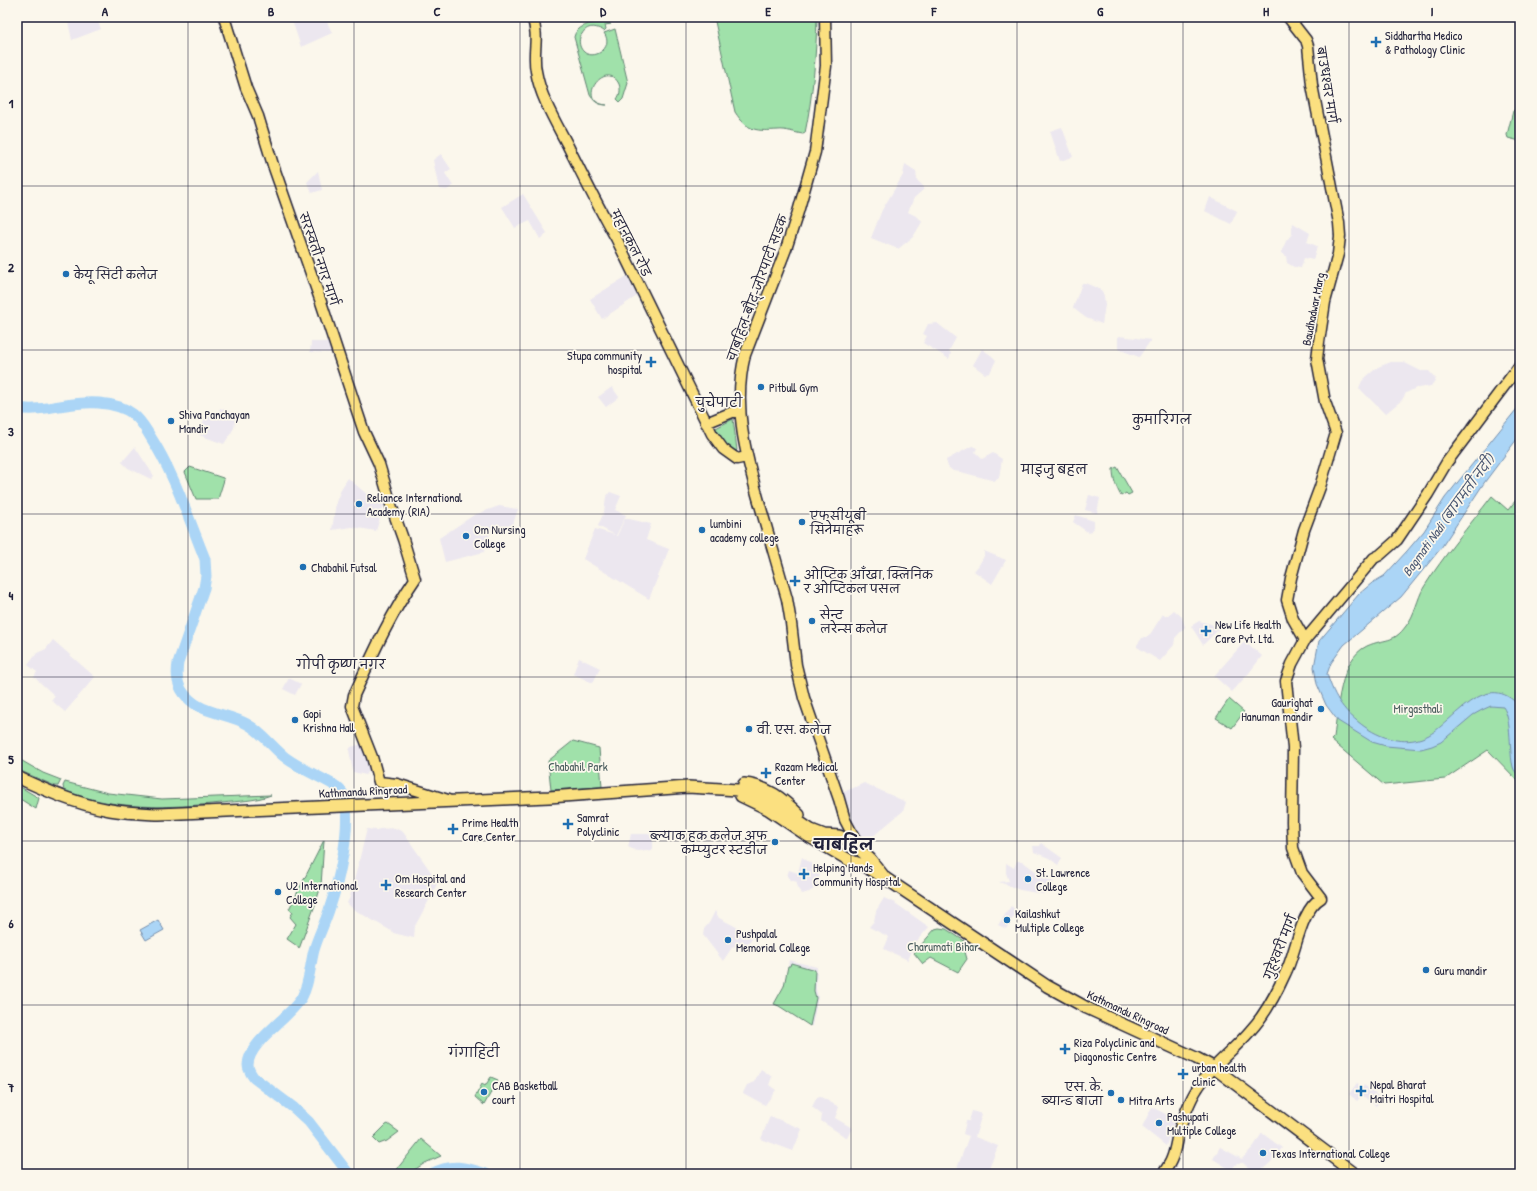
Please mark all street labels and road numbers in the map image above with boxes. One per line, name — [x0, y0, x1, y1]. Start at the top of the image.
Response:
street label: बाउधश्वर मार्ग — [1312, 44, 1342, 126]
street label: महानकल रोड — [606, 206, 656, 281]
street label: सरस्वती नगर मार्ग — [295, 209, 343, 309]
street label: चाबहिल-बौद्-जोरपाटी सडक — [722, 211, 793, 364]
street label: Baudhadwar Marg — [1298, 271, 1328, 347]
street label: Kathmandu Ringroad — [318, 780, 408, 802]
street label: गुहेश्वरी मार्ग — [1258, 911, 1301, 983]
street label: Kathmandu Ringroad — [1084, 986, 1172, 1039]

